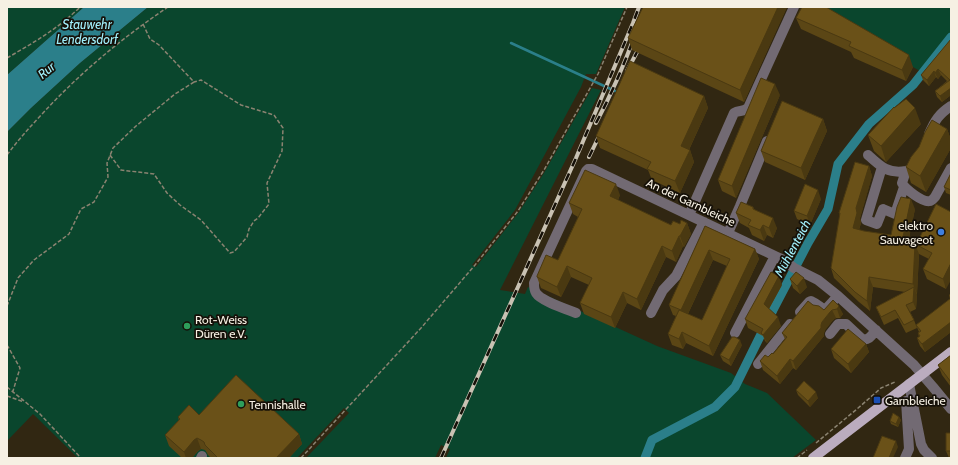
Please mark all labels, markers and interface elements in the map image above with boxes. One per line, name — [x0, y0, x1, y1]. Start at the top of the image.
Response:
water label: Stauwehr Lendersdorf — [56, 16, 119, 47]
water label: Rur — [34, 58, 59, 82]
street label: An der Garnbleiche — [644, 175, 738, 229]
water label: Mühlenteich — [770, 216, 814, 280]
place label: elektro Sauvageot — [880, 218, 933, 247]
marker: elektro Sauvageot — [936, 227, 946, 237]
place label: Rot-Weiss Düren e.V. — [195, 312, 247, 341]
marker: Rot-Weiss Düren e.V. — [182, 321, 192, 331]
place label: Garnbleiche — [885, 393, 946, 408]
marker: Garnbleiche — [872, 395, 882, 405]
place label: Tennishalle — [249, 397, 306, 412]
marker: Tennishalle — [236, 399, 246, 409]

